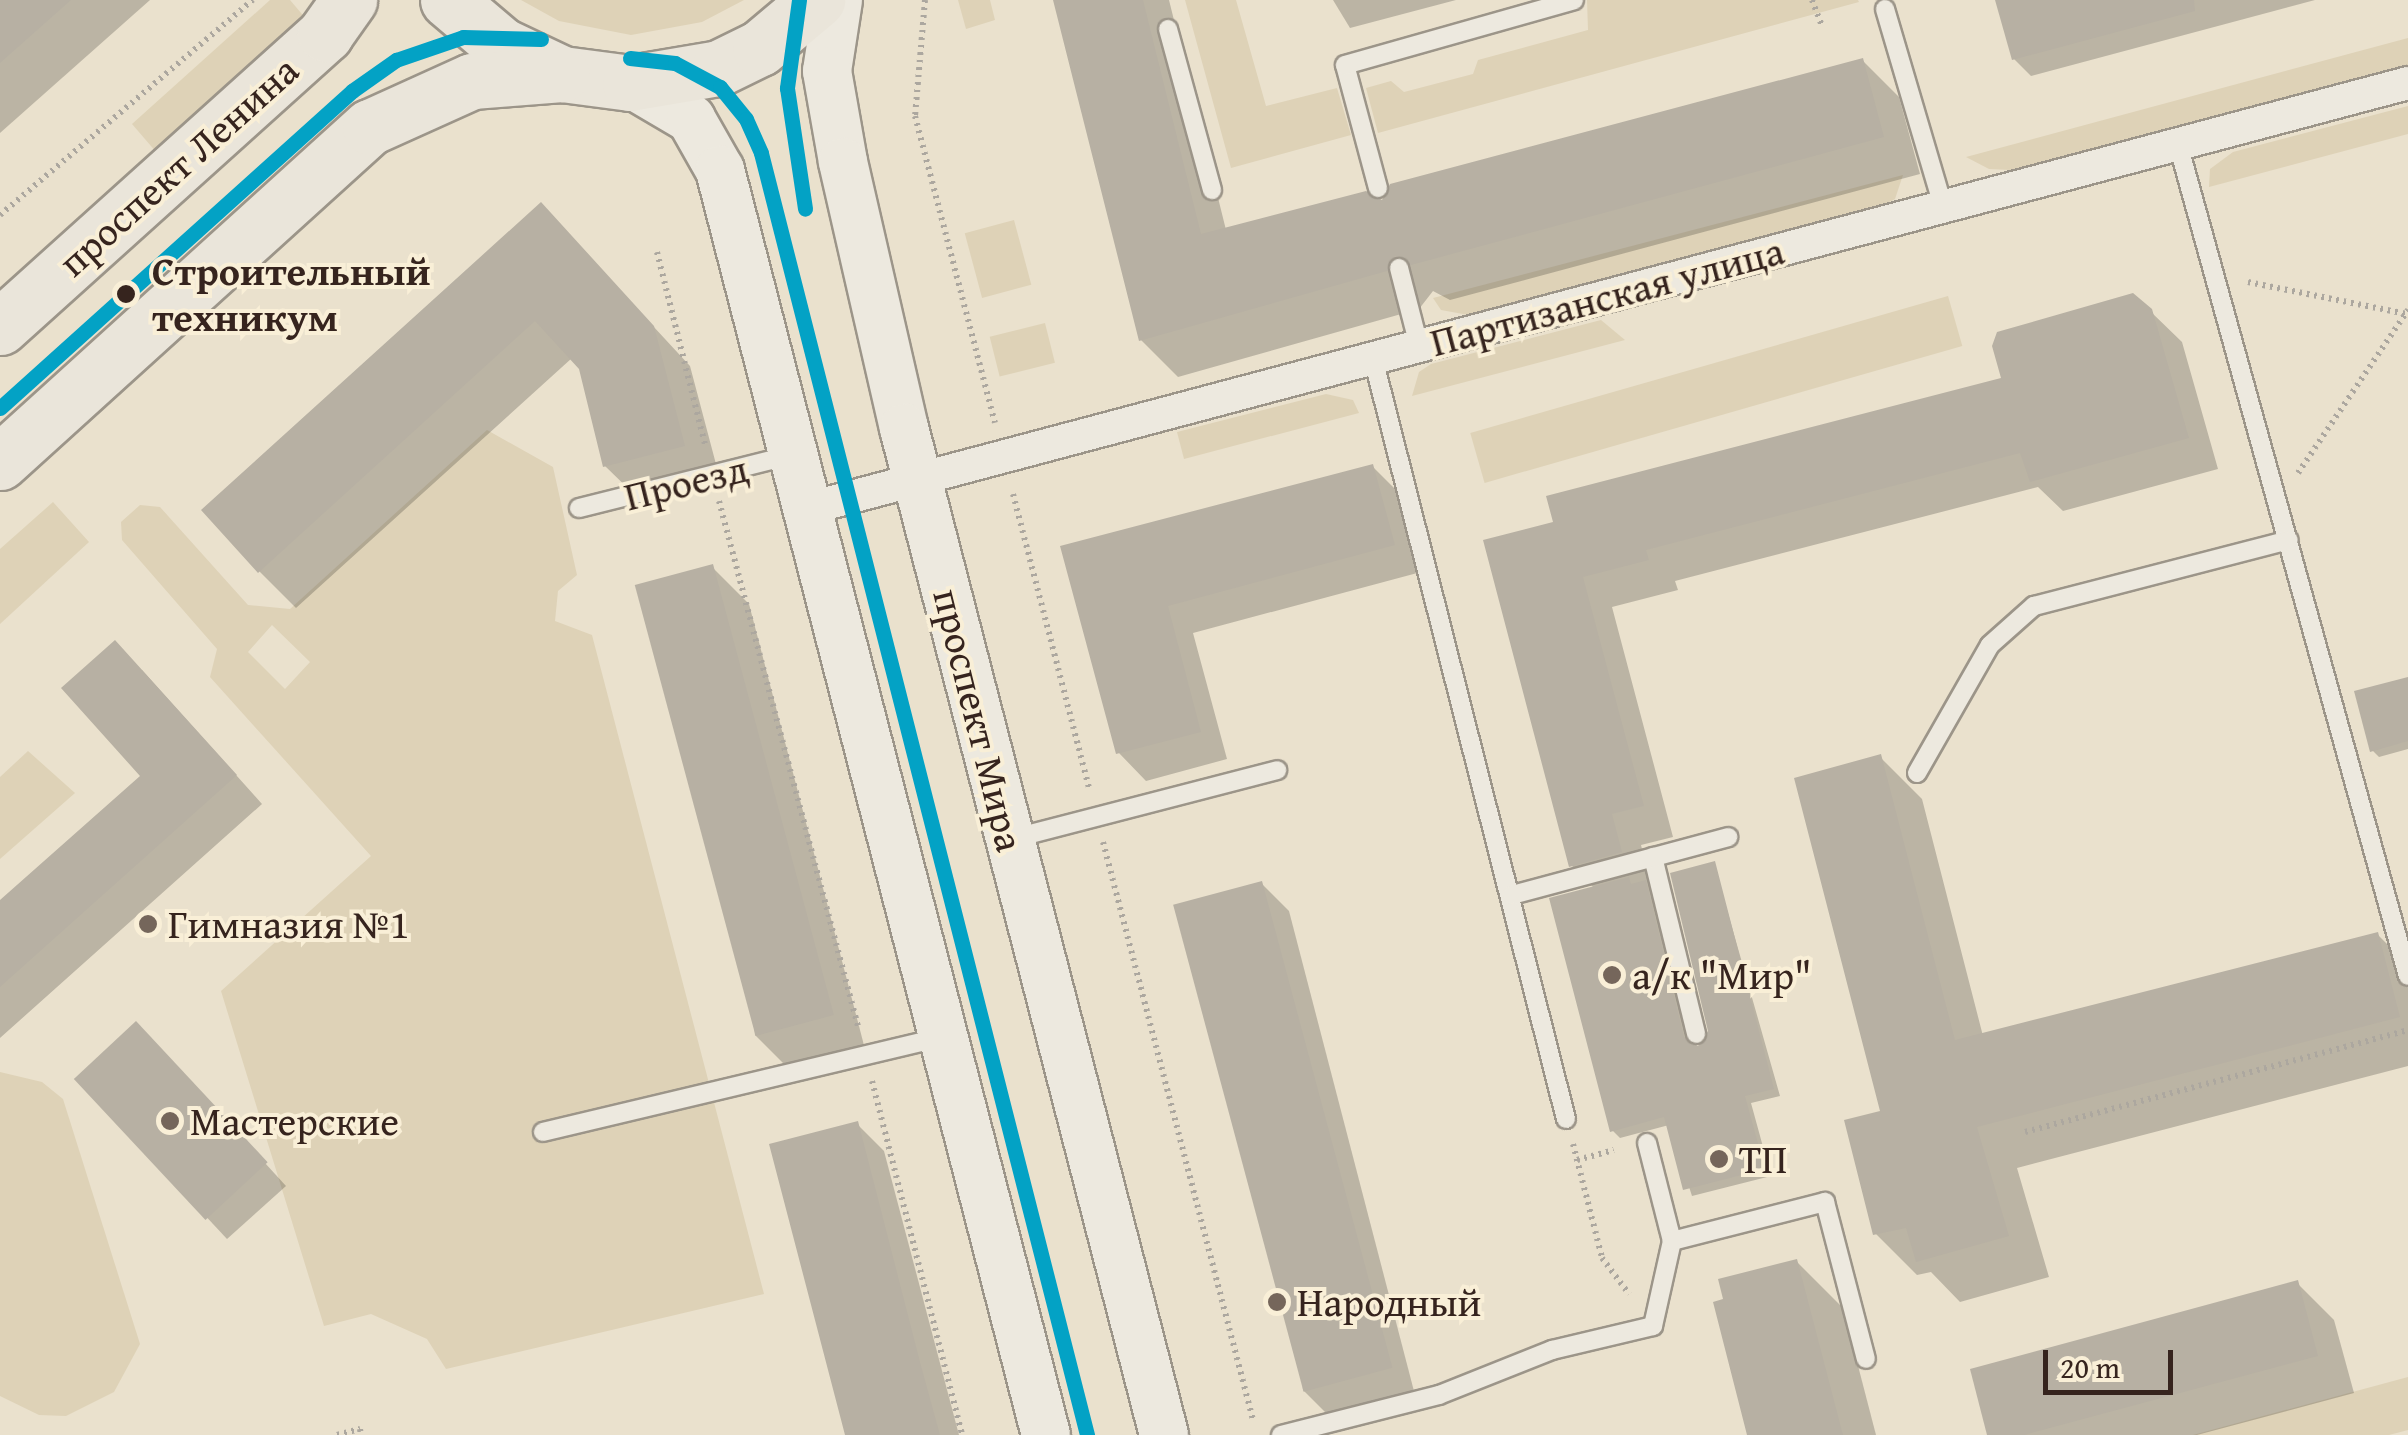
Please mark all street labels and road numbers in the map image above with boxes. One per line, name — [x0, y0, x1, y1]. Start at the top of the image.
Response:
street label: проспект Ленина — [48, 46, 308, 286]
street label: Партизанская улица — [1425, 226, 1789, 366]
street label: Проезд — [619, 444, 753, 520]
street label: проспект Мира — [923, 584, 1035, 856]

